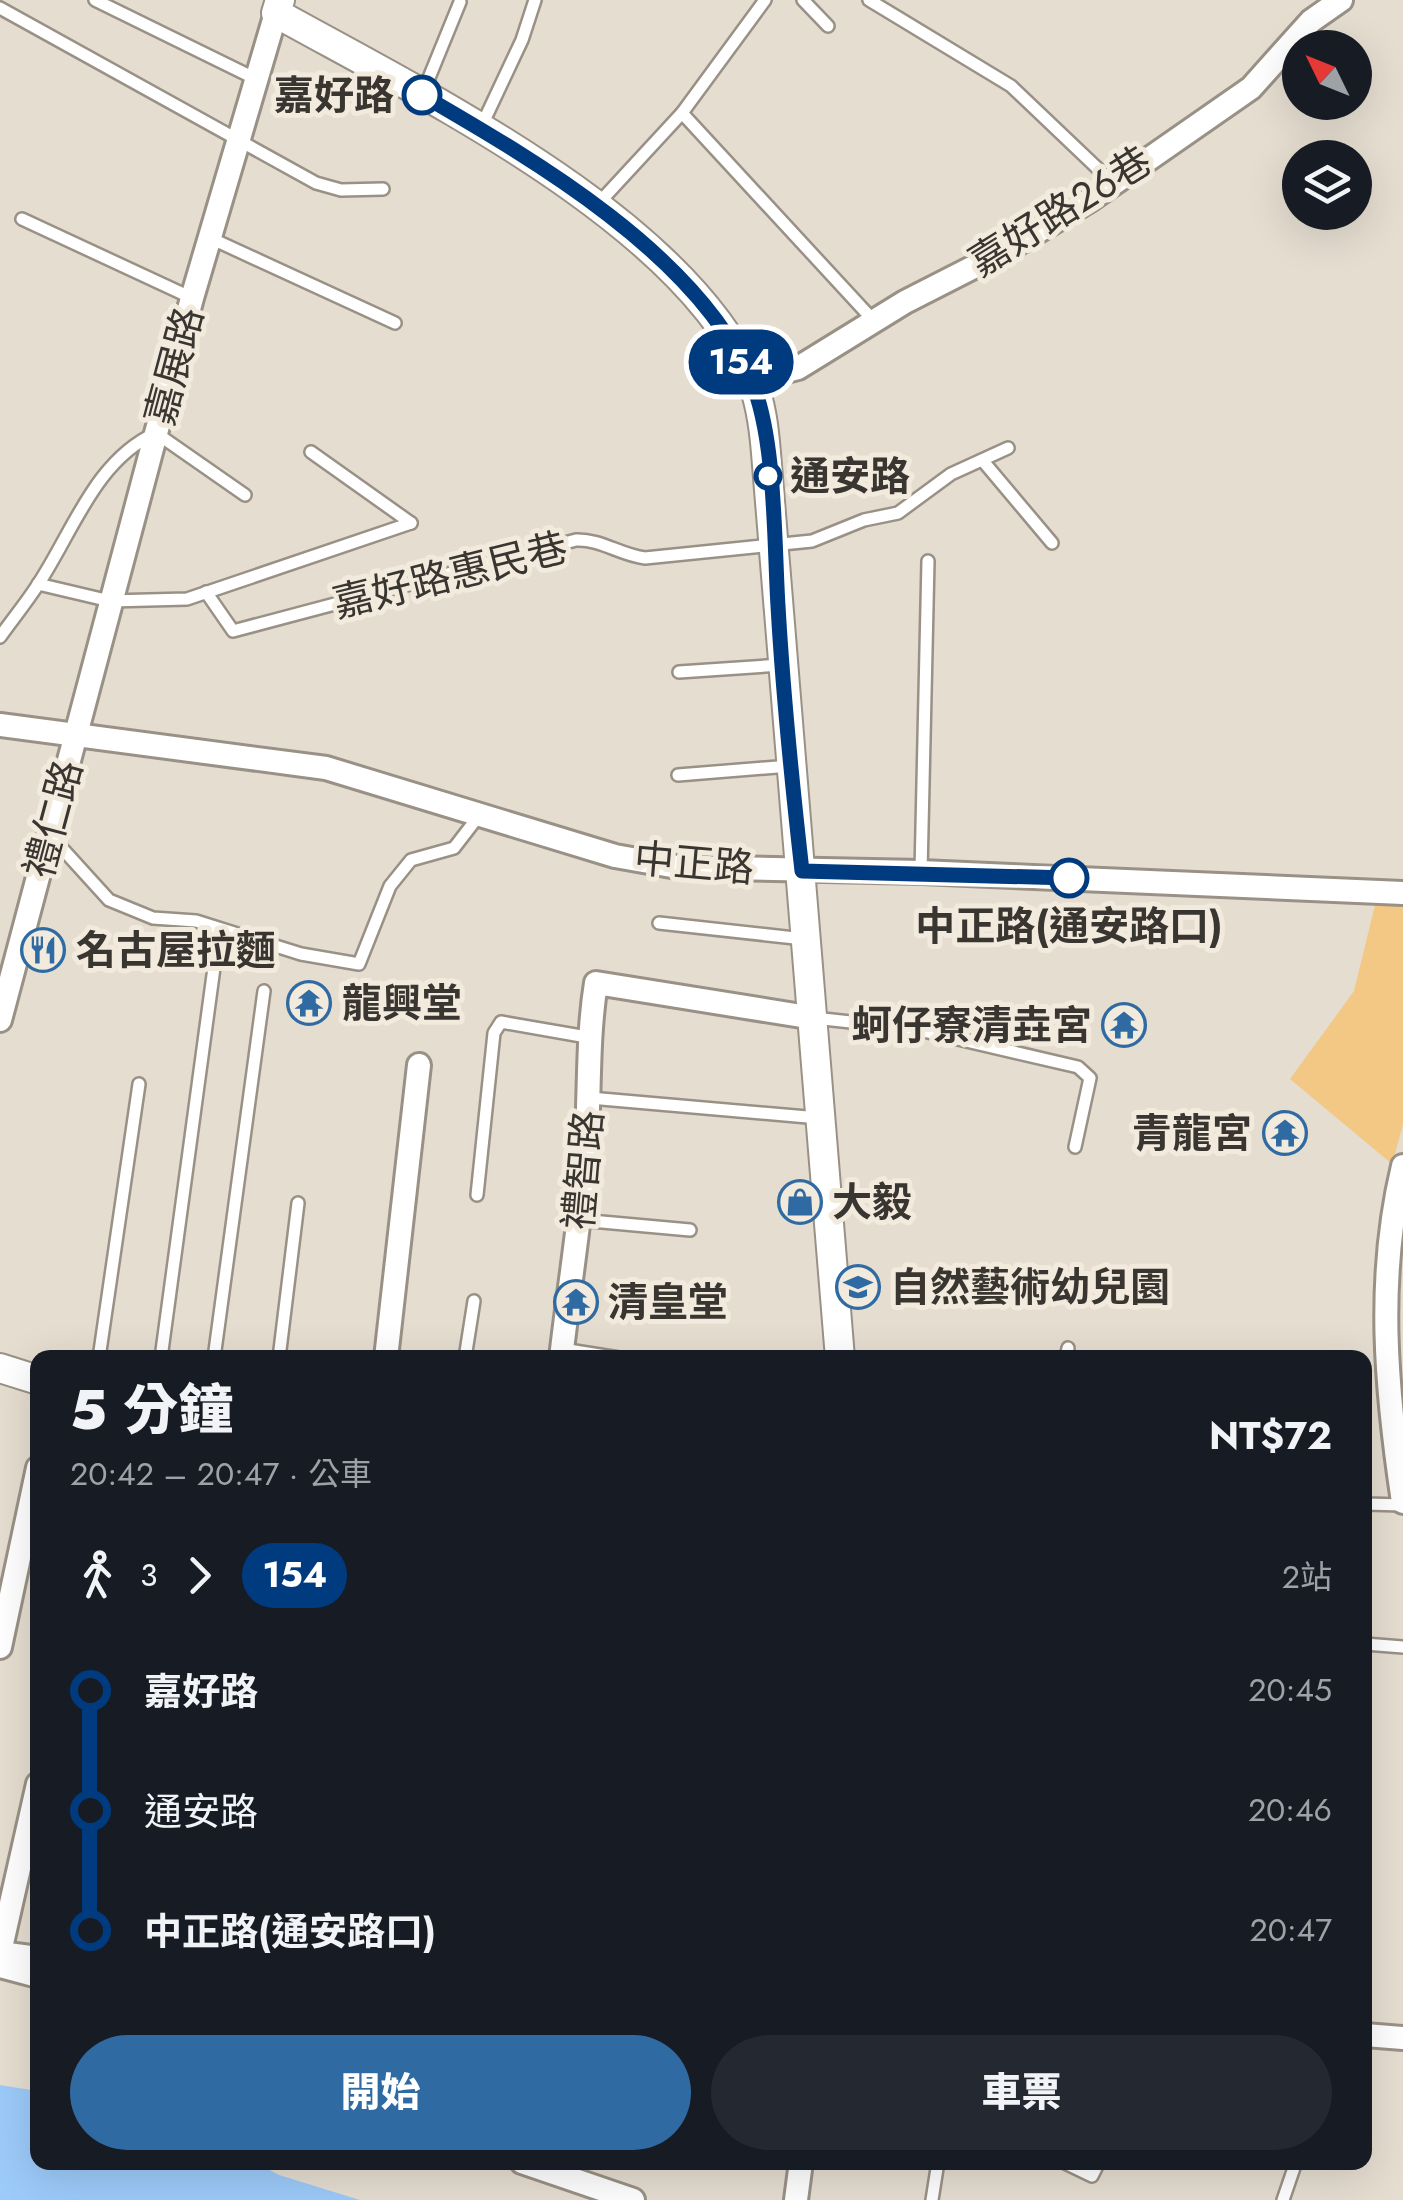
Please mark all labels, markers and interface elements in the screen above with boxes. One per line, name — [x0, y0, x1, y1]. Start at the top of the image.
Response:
north arrow — [1282, 30, 1372, 120]
map controls — [1282, 30, 1372, 230]
place label: 嘉好路 — [274, 66, 394, 124]
marker: 嘉好路 — [403, 76, 441, 114]
street label: 嘉好路26巷 — [957, 132, 1163, 290]
button: layers — [1282, 140, 1372, 230]
street label: 嘉展路 — [130, 301, 218, 431]
line badge: 154 — [684, 330, 798, 394]
text: 154 — [709, 337, 773, 387]
place label: 通安路 — [790, 447, 910, 505]
marker: 通安路 — [755, 463, 781, 489]
street label: 嘉好路惠民巷 — [327, 518, 573, 632]
street label: 禮仁路 — [9, 754, 97, 884]
street label: 中正路 — [632, 829, 756, 897]
marker: 中正路(通安路口) — [1050, 859, 1088, 897]
place label: 中正路(通安路口) — [915, 897, 1223, 955]
place label: 名古屋拉麵 — [76, 921, 276, 979]
restaurant icon: 名古屋拉麵 — [20, 927, 66, 973]
place label: 龍興堂 — [342, 974, 462, 1032]
temple icon: 龍興堂 — [286, 980, 332, 1026]
place label: 蚵仔寮清垚宮 — [852, 996, 1092, 1054]
temple icon: 蚵仔寮清垚宮 — [1101, 1002, 1147, 1048]
place label: 青龍宮 — [1132, 1104, 1252, 1162]
street label: 禮智路 — [549, 1108, 617, 1232]
temple icon: 青龍宮 — [1262, 1110, 1308, 1156]
place label: 大毅 — [832, 1173, 912, 1231]
shop icon: 大毅 — [777, 1179, 823, 1225]
place label: 自然藝術幼兒園 — [890, 1258, 1170, 1316]
school or university icon: 自然藝術幼兒園 — [835, 1264, 881, 1310]
place label: 清皇堂 — [608, 1273, 728, 1331]
temple icon: 清皇堂 — [553, 1279, 599, 1325]
text: 5 分鐘 — [70, 1370, 233, 1450]
text: NT$72 — [1209, 1408, 1332, 1463]
text: 20:42 – 20:47 · 公車 — [70, 1451, 372, 1497]
icon: walk — [70, 1548, 125, 1603]
icon: forward — [172, 1548, 227, 1603]
text: 154 — [262, 1550, 327, 1600]
text: 3 — [140, 1552, 157, 1598]
text: 2站 — [1282, 1554, 1332, 1600]
text: 嘉好路 — [144, 1664, 258, 1719]
text: 20:45 — [1248, 1667, 1332, 1713]
text: 通安路 — [144, 1784, 258, 1839]
text: 20:46 — [1248, 1787, 1332, 1833]
text: 中正路(通安路口) — [144, 1904, 436, 1959]
text: 20:47 — [1250, 1907, 1332, 1953]
button: 開始 — [70, 2035, 691, 2150]
button: 車票 — [711, 2035, 1332, 2150]

